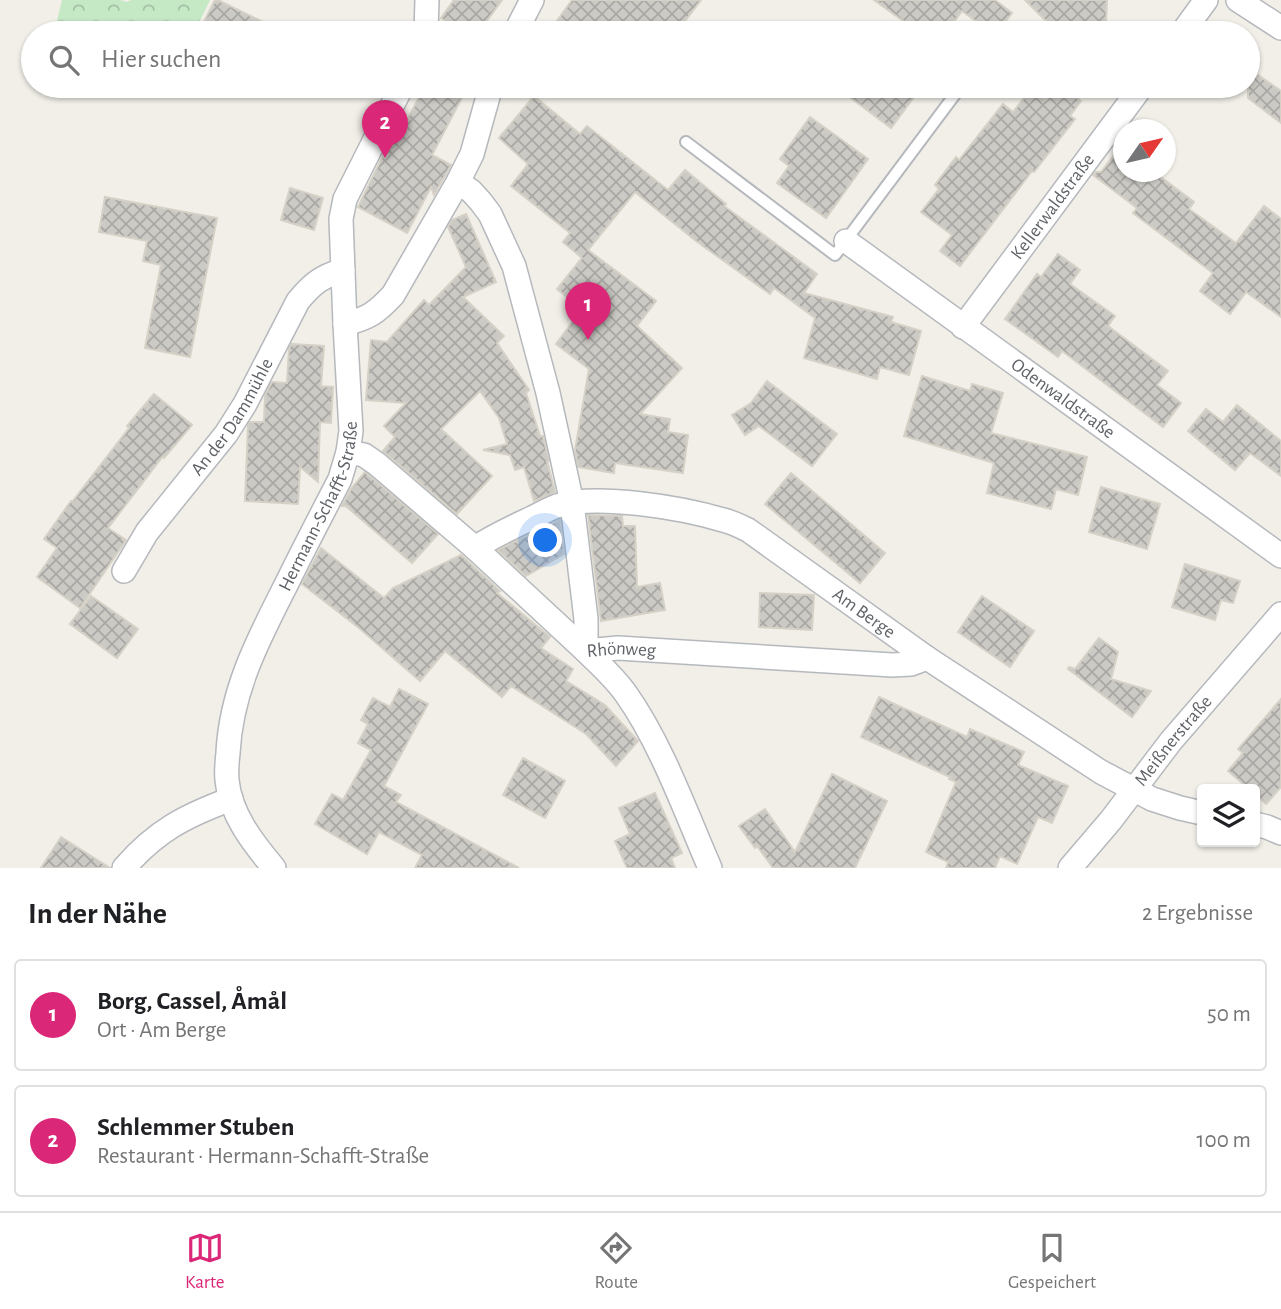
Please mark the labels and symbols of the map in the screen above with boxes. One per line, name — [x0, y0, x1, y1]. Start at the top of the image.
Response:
pin: 2 — [362, 100, 408, 158]
north arrow — [1113, 119, 1176, 182]
street label: Kellerwaldstraße — [1007, 150, 1098, 263]
pin: 1 — [565, 282, 611, 340]
street label: Odenwaldstraße — [1008, 354, 1118, 442]
street label: An der Dammühle — [187, 355, 276, 479]
street label: Hermann-Schafft-Straße — [275, 421, 361, 594]
your location — [528, 523, 562, 557]
street label: Am Berge — [829, 584, 899, 642]
street label: Rhönweg — [586, 638, 657, 660]
street label: Meißnerstraße — [1131, 692, 1215, 789]

